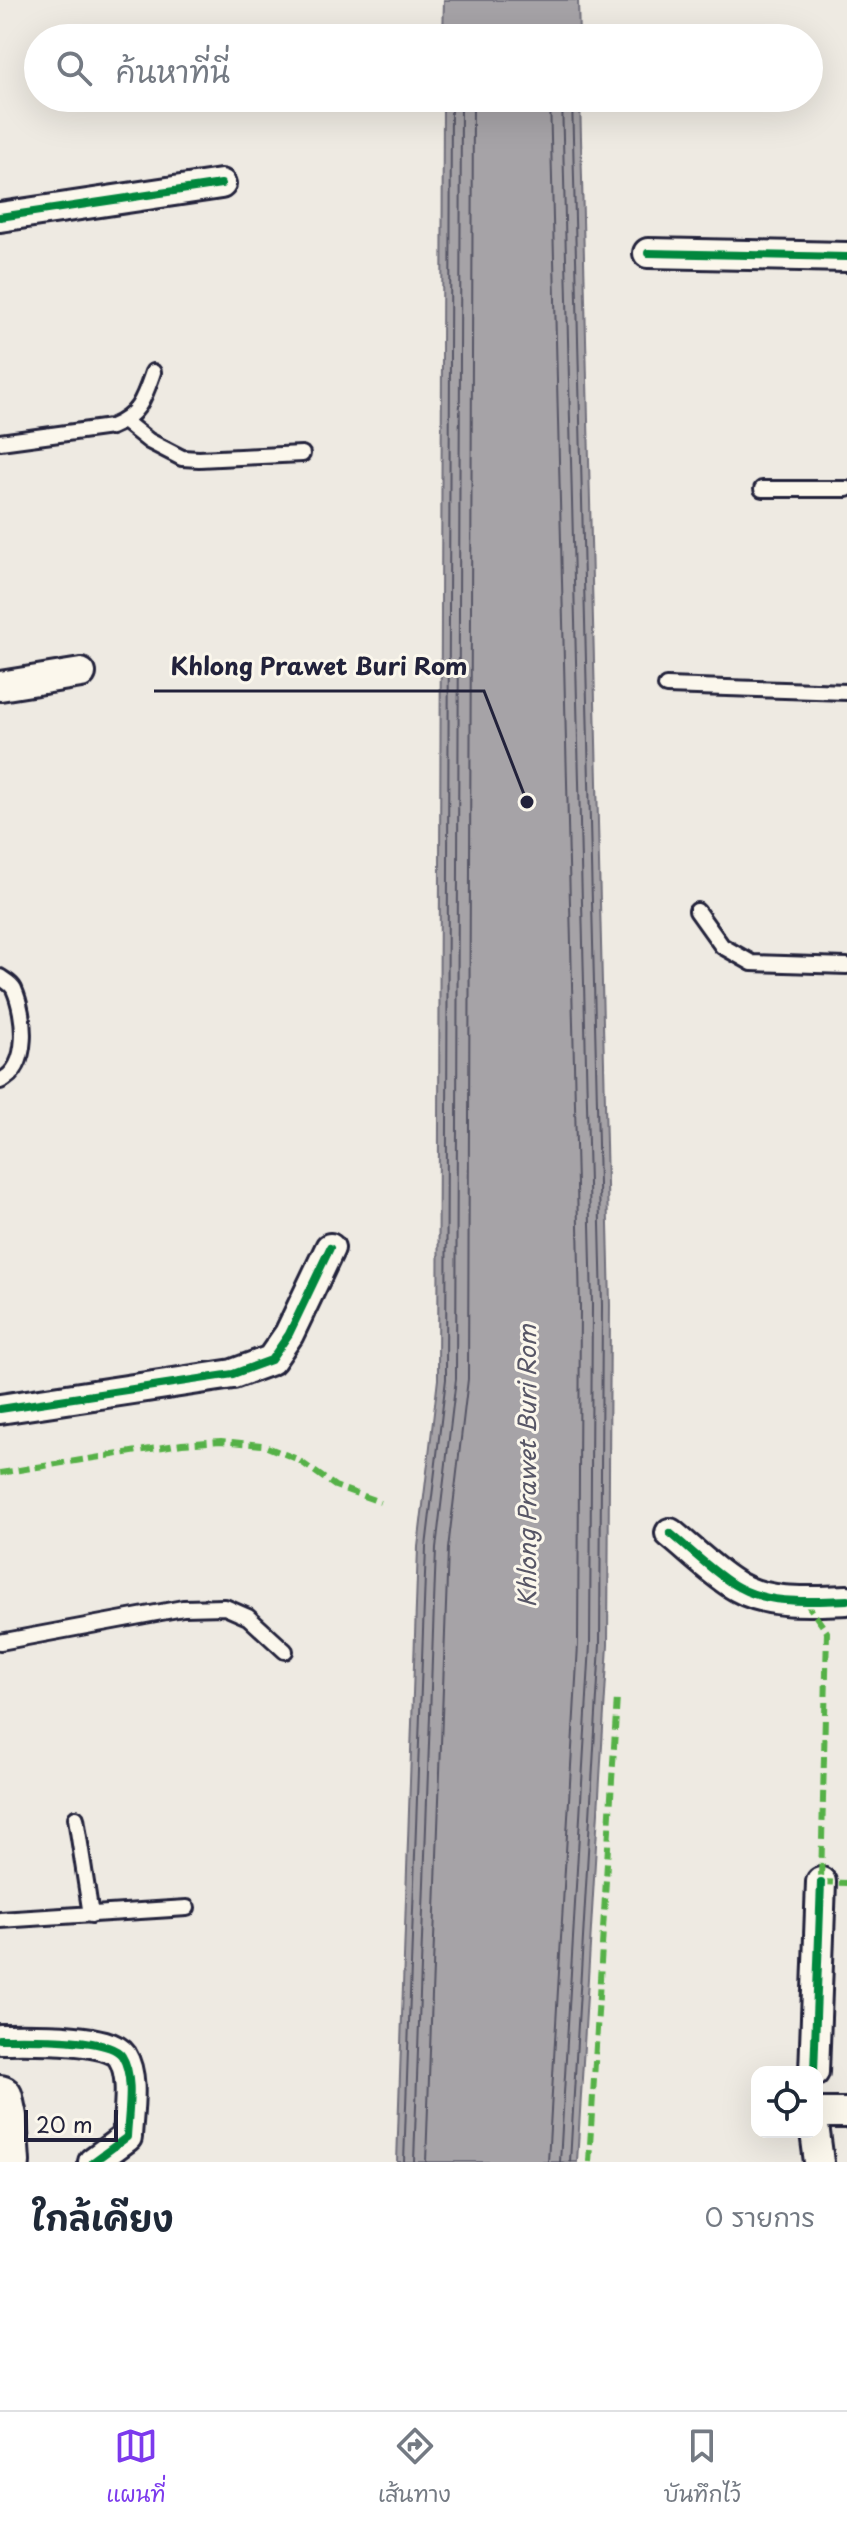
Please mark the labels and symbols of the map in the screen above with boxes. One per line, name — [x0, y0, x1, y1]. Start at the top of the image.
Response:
callout: Khlong Prawet Buri Rom — [154, 643, 484, 691]
text: Khlong Prawet Buri Rom — [171, 647, 467, 683]
water label: Khlong Prawet Buri Rom — [508, 1323, 544, 1608]
scale bar — [24, 2106, 118, 2142]

